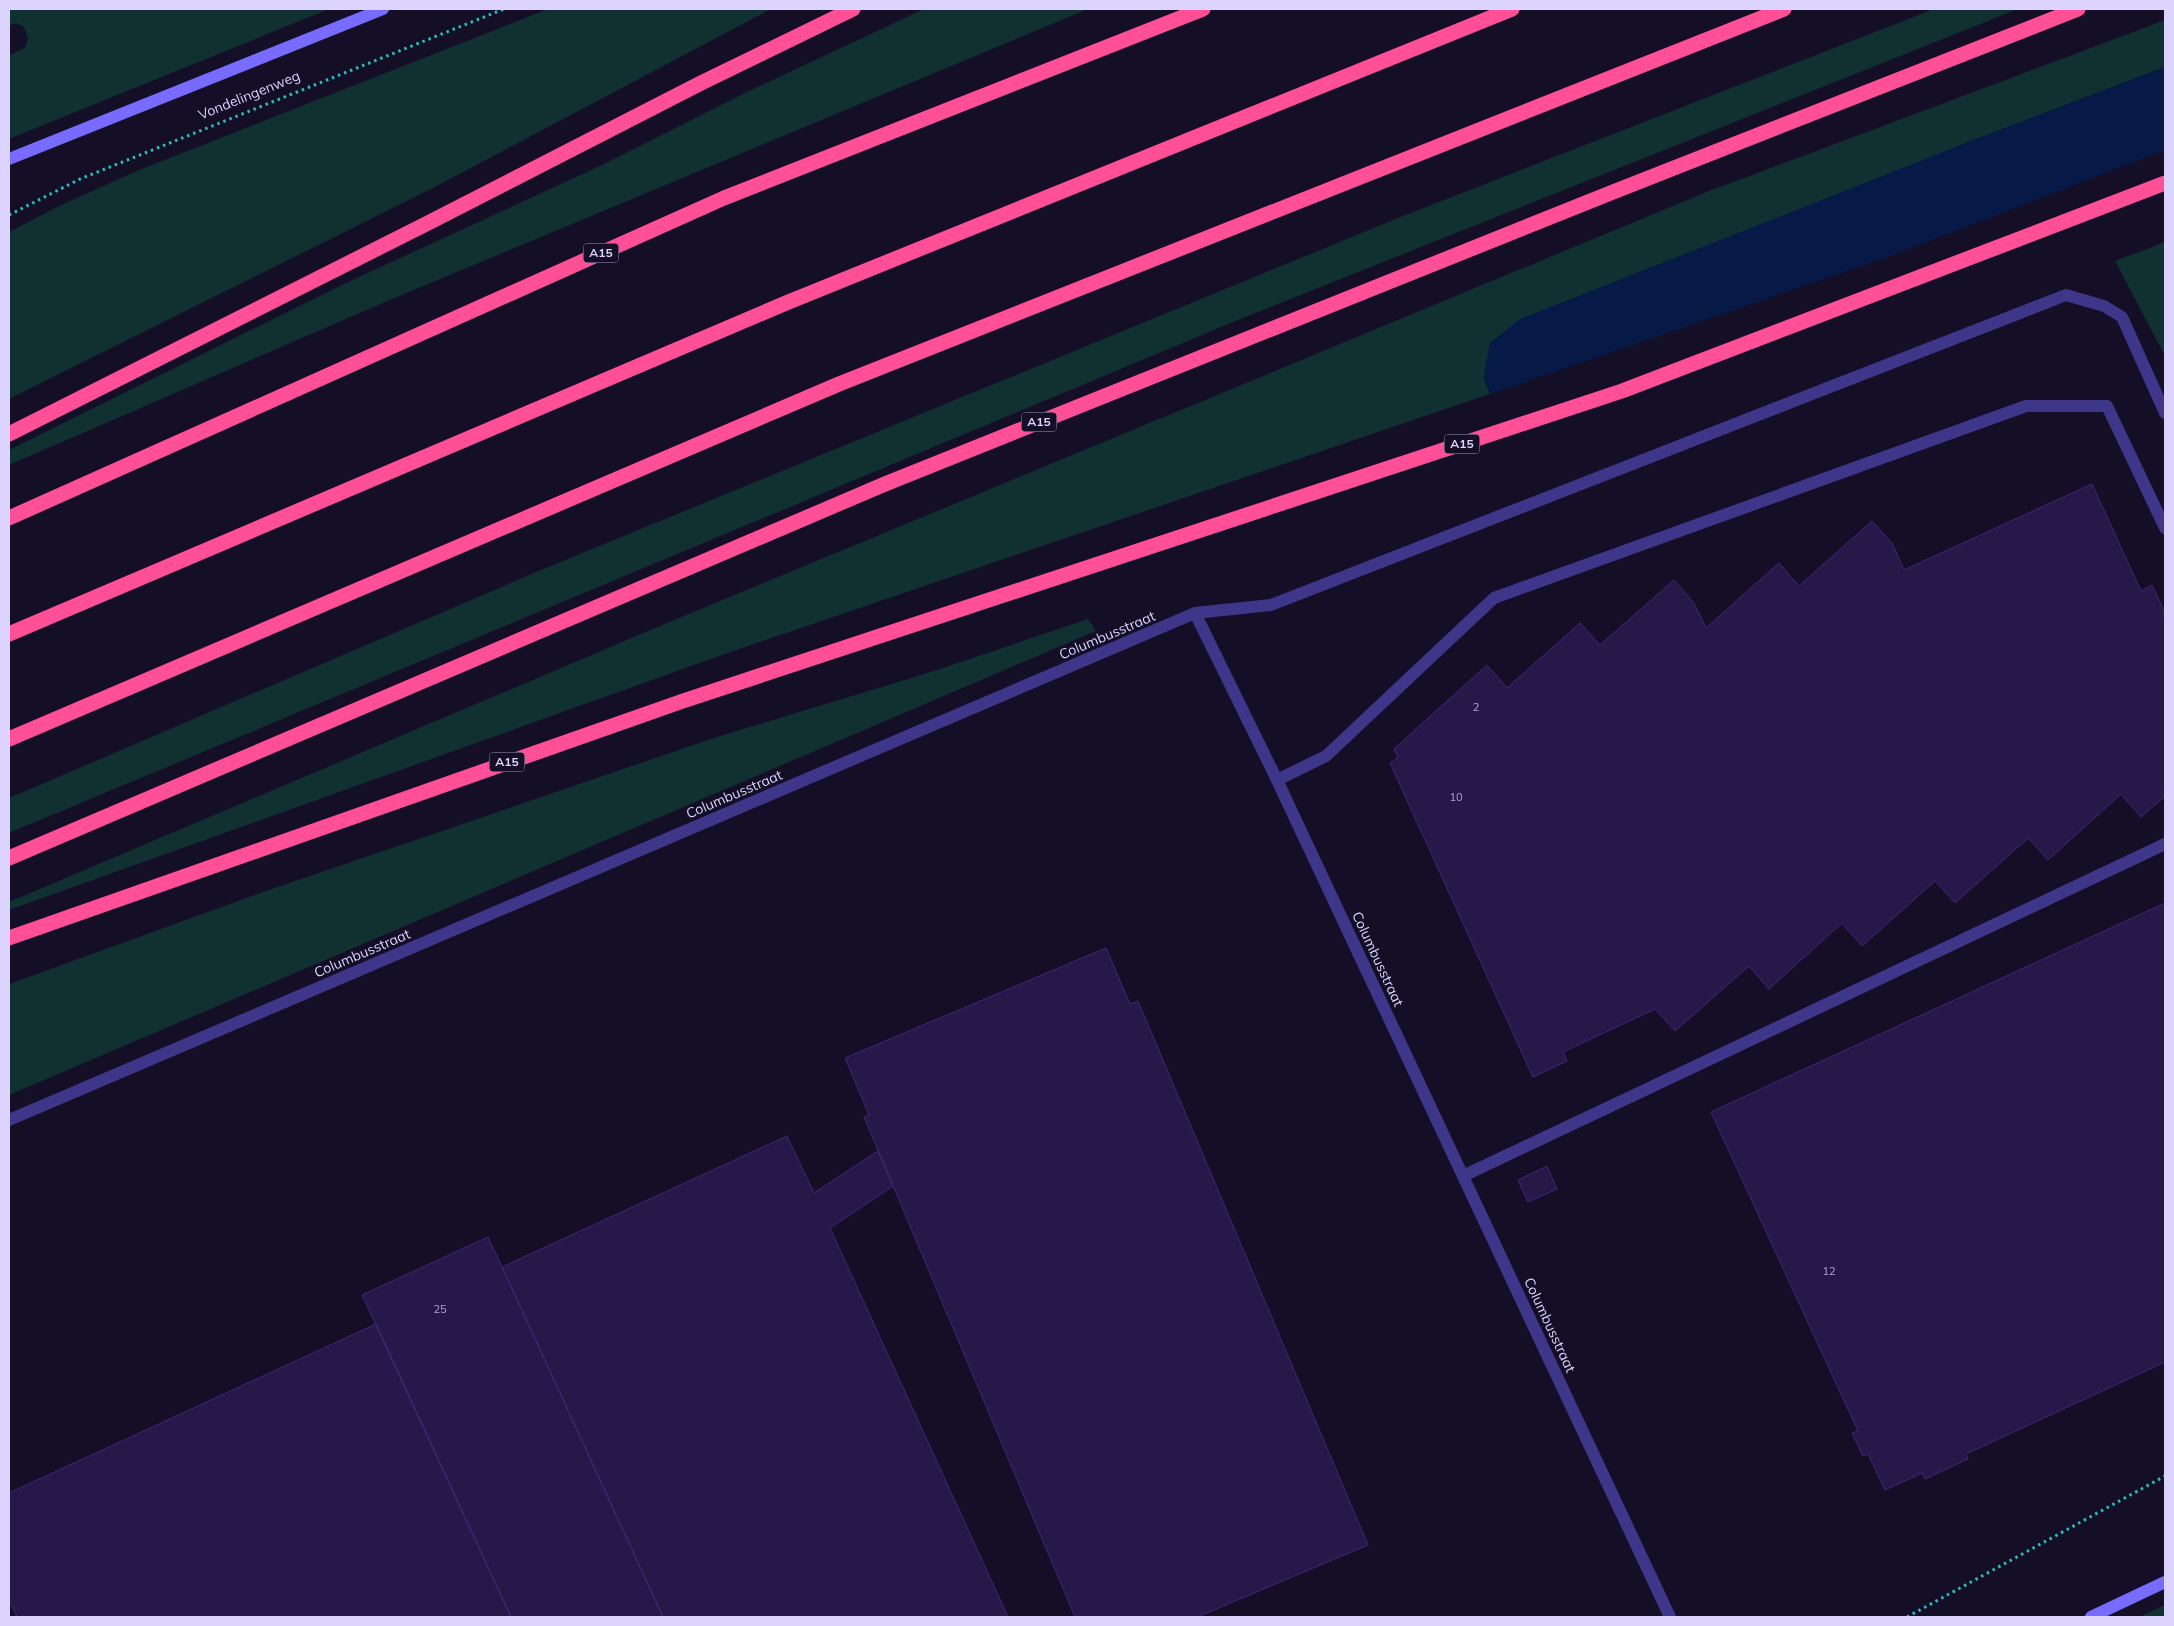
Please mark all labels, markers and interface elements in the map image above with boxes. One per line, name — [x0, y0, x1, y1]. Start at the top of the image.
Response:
street label: Vondelingenweg — [195, 66, 303, 124]
road number: A15 — [584, 244, 618, 262]
road number: A15 — [1022, 412, 1056, 432]
road number: A15 — [1444, 434, 1480, 454]
street label: Columbusstraat — [1056, 607, 1158, 663]
house number: 2 — [1473, 700, 1480, 714]
road number: A15 — [490, 752, 524, 772]
street label: Columbusstraat — [683, 766, 785, 822]
house number: 10 — [1449, 790, 1463, 804]
street label: Columbusstraat — [1348, 909, 1408, 1009]
street label: Columbusstraat — [311, 925, 413, 981]
house number: 12 — [1822, 1264, 1836, 1278]
street label: Columbusstraat — [1520, 1275, 1580, 1375]
house number: 25 — [433, 1302, 447, 1316]

